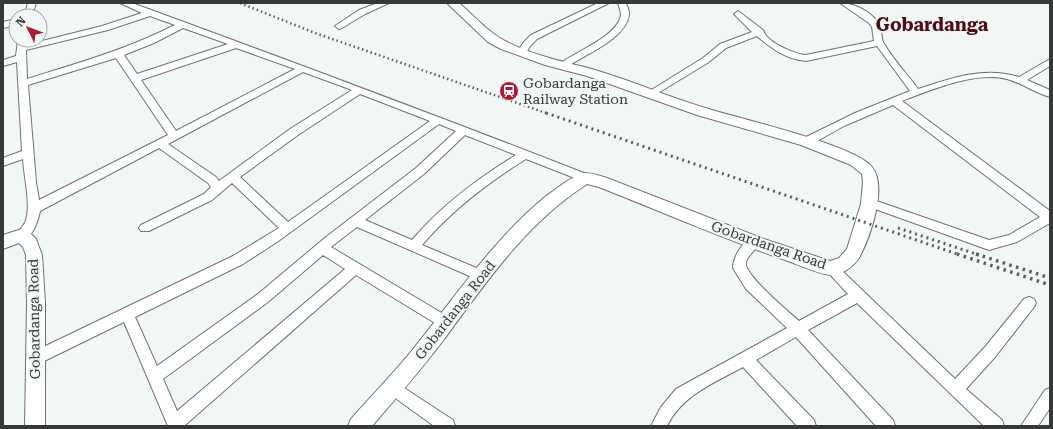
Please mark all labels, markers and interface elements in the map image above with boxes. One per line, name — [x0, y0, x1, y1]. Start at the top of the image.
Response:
north arrow — [8, 8, 48, 48]
text: N — [13, 14, 29, 29]
district label: Gobardanga — [876, 14, 989, 35]
place label: Gobardanga Railway Station — [523, 75, 628, 107]
station icon: Gobardanga Railway Station — [498, 80, 520, 102]
street label: Gobardanga Road — [709, 218, 829, 272]
street label: Gobardanga Road — [412, 257, 498, 362]
street label: Gobardanga Road — [25, 258, 43, 379]

